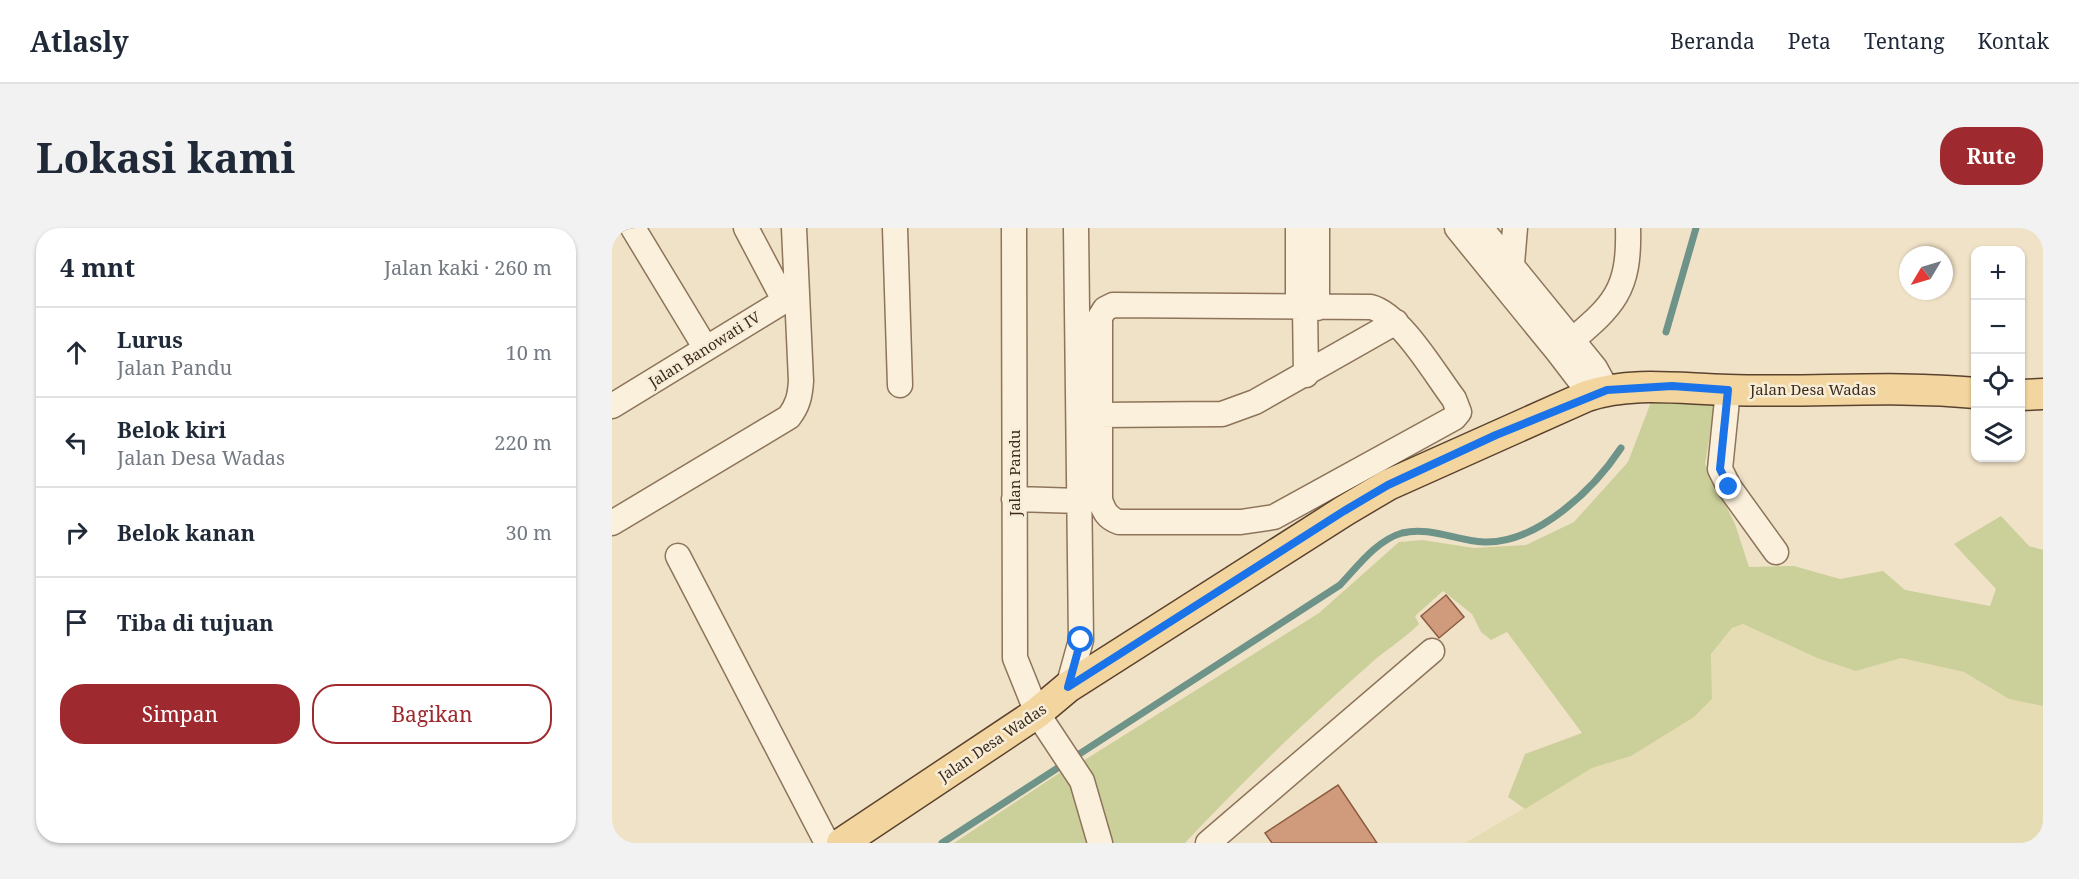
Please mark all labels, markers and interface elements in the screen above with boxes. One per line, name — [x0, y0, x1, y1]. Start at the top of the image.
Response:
text: Atlasly — [30, 22, 129, 60]
text: Beranda — [1670, 27, 1755, 55]
text: Peta — [1788, 27, 1831, 55]
text: Tentang — [1864, 27, 1945, 55]
text: Kontak — [1978, 27, 2049, 55]
button: Rute — [1940, 127, 2043, 185]
text: Lokasi kami — [36, 128, 295, 185]
north arrow — [1899, 246, 1953, 300]
map controls — [1971, 246, 2025, 462]
button: + — [1971, 246, 2025, 300]
text: 4 mnt — [60, 249, 135, 285]
text: Jalan kaki · 260 m — [384, 254, 552, 281]
button: − — [1971, 300, 2025, 354]
street label: Jalan Banowati IV — [644, 306, 764, 392]
text: Lurus — [117, 324, 183, 354]
icon: ahead — [60, 336, 93, 369]
text: 10 m — [506, 339, 552, 366]
text: Jalan Pandu — [117, 354, 232, 381]
button: locate — [1971, 354, 2025, 408]
street label: Jalan Desa Wadas — [1749, 379, 1876, 399]
button: layers — [1971, 408, 2025, 462]
text: Belok kiri — [117, 414, 226, 444]
icon: left — [60, 426, 93, 459]
text: 220 m — [494, 429, 552, 456]
street label: Jalan Pandu — [1004, 429, 1024, 517]
text: Jalan Desa Wadas — [117, 444, 285, 471]
route end — [1715, 473, 1741, 499]
icon: right — [60, 516, 93, 549]
text: Belok kanan — [117, 517, 255, 547]
text: 30 m — [506, 519, 552, 546]
icon: arrive — [60, 606, 93, 639]
text: Tiba di tujuan — [117, 607, 274, 637]
route start — [1067, 626, 1093, 652]
button: Simpan — [60, 684, 300, 744]
button: Bagikan — [312, 684, 552, 744]
street label: Jalan Desa Wadas — [933, 698, 1050, 786]

